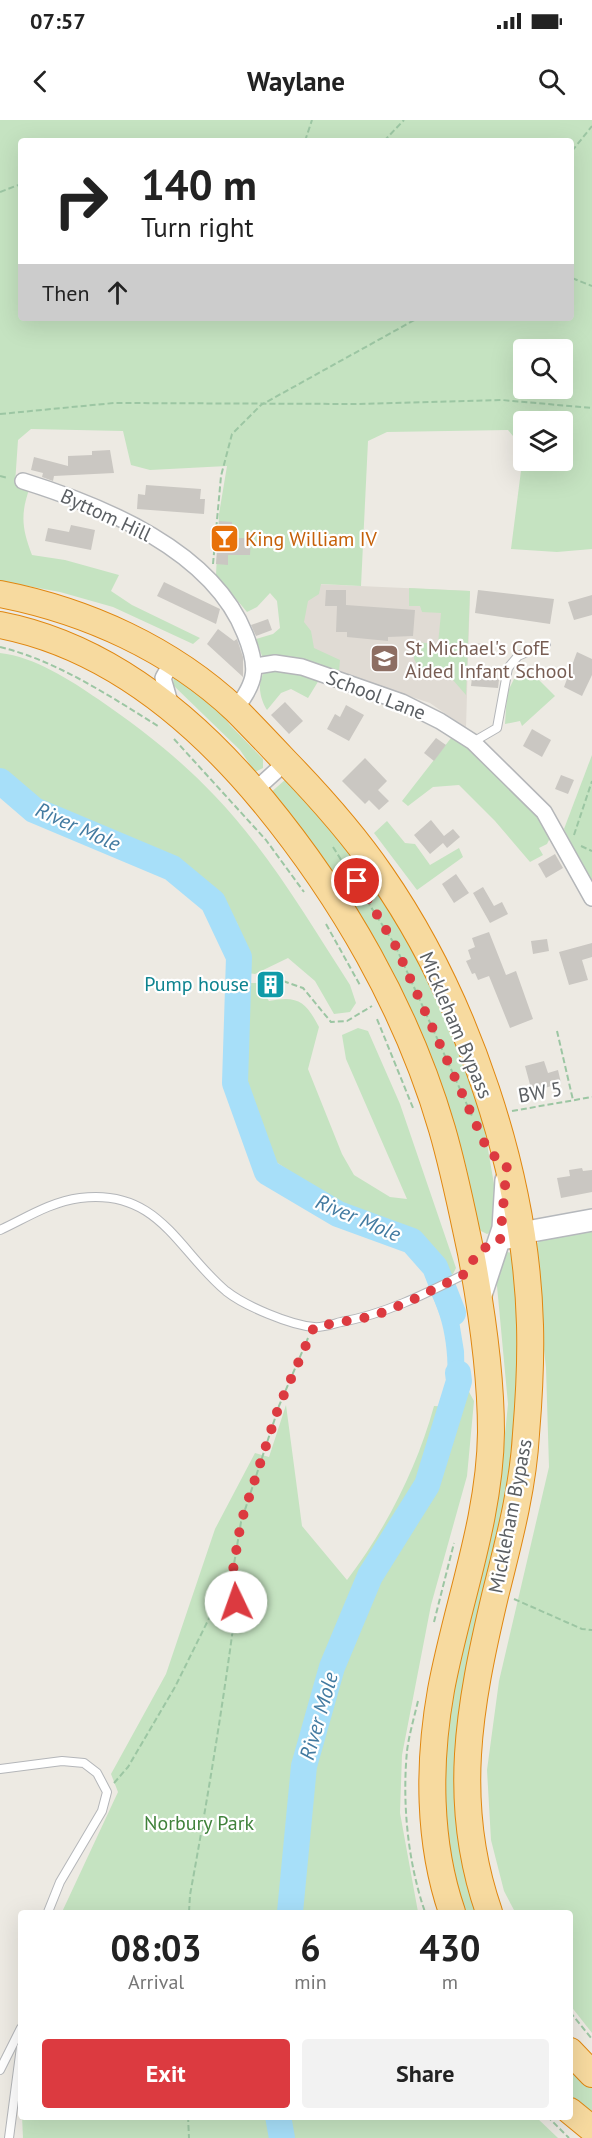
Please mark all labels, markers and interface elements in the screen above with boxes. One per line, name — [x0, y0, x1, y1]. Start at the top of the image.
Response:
text: 07:57 — [30, 7, 86, 35]
text: Waylane — [247, 64, 345, 98]
icon: back — [24, 65, 57, 98]
icon: search — [535, 65, 568, 98]
text: 140 m — [141, 157, 257, 212]
icon: right — [42, 162, 120, 240]
text: Turn right — [141, 210, 254, 244]
icon: ahead — [101, 276, 134, 309]
text: Then — [42, 279, 89, 307]
map controls — [513, 339, 573, 471]
button: search — [513, 339, 573, 399]
button: layers — [513, 411, 573, 471]
street label: Byttom Hill — [56, 483, 156, 547]
bar icon: King William IV — [208, 523, 240, 555]
place label: King William IV — [245, 526, 377, 552]
place label: St Michael's CofE Aided Infant School — [405, 635, 573, 684]
school or university icon: St Michael's CofE Aided Infant School — [368, 643, 400, 675]
street label: School Lane — [323, 664, 429, 726]
water label: River Mole — [32, 796, 125, 857]
pin — [331, 855, 382, 906]
icon: arrive — [340, 864, 373, 897]
street label: Mickleham Bypass — [413, 948, 499, 1102]
building icon: Pump house — [254, 968, 286, 1000]
place label: Pump house — [144, 971, 249, 997]
street label: BW 5 — [516, 1075, 564, 1109]
water label: River Mole — [312, 1188, 405, 1248]
street label: Mickleham Bypass — [482, 1437, 538, 1595]
position arrow — [204, 1570, 268, 1634]
water label: River Mole — [293, 1669, 344, 1763]
park label: Norbury Park — [144, 1810, 254, 1836]
text: 08:03 — [110, 1924, 202, 1971]
text: 6 — [300, 1924, 321, 1971]
text: 430 — [419, 1924, 481, 1971]
text: Arrival — [128, 1969, 184, 1995]
text: min — [294, 1969, 327, 1995]
text: m — [442, 1969, 458, 1995]
button: Exit — [42, 2039, 290, 2108]
button: Share — [302, 2039, 549, 2108]

